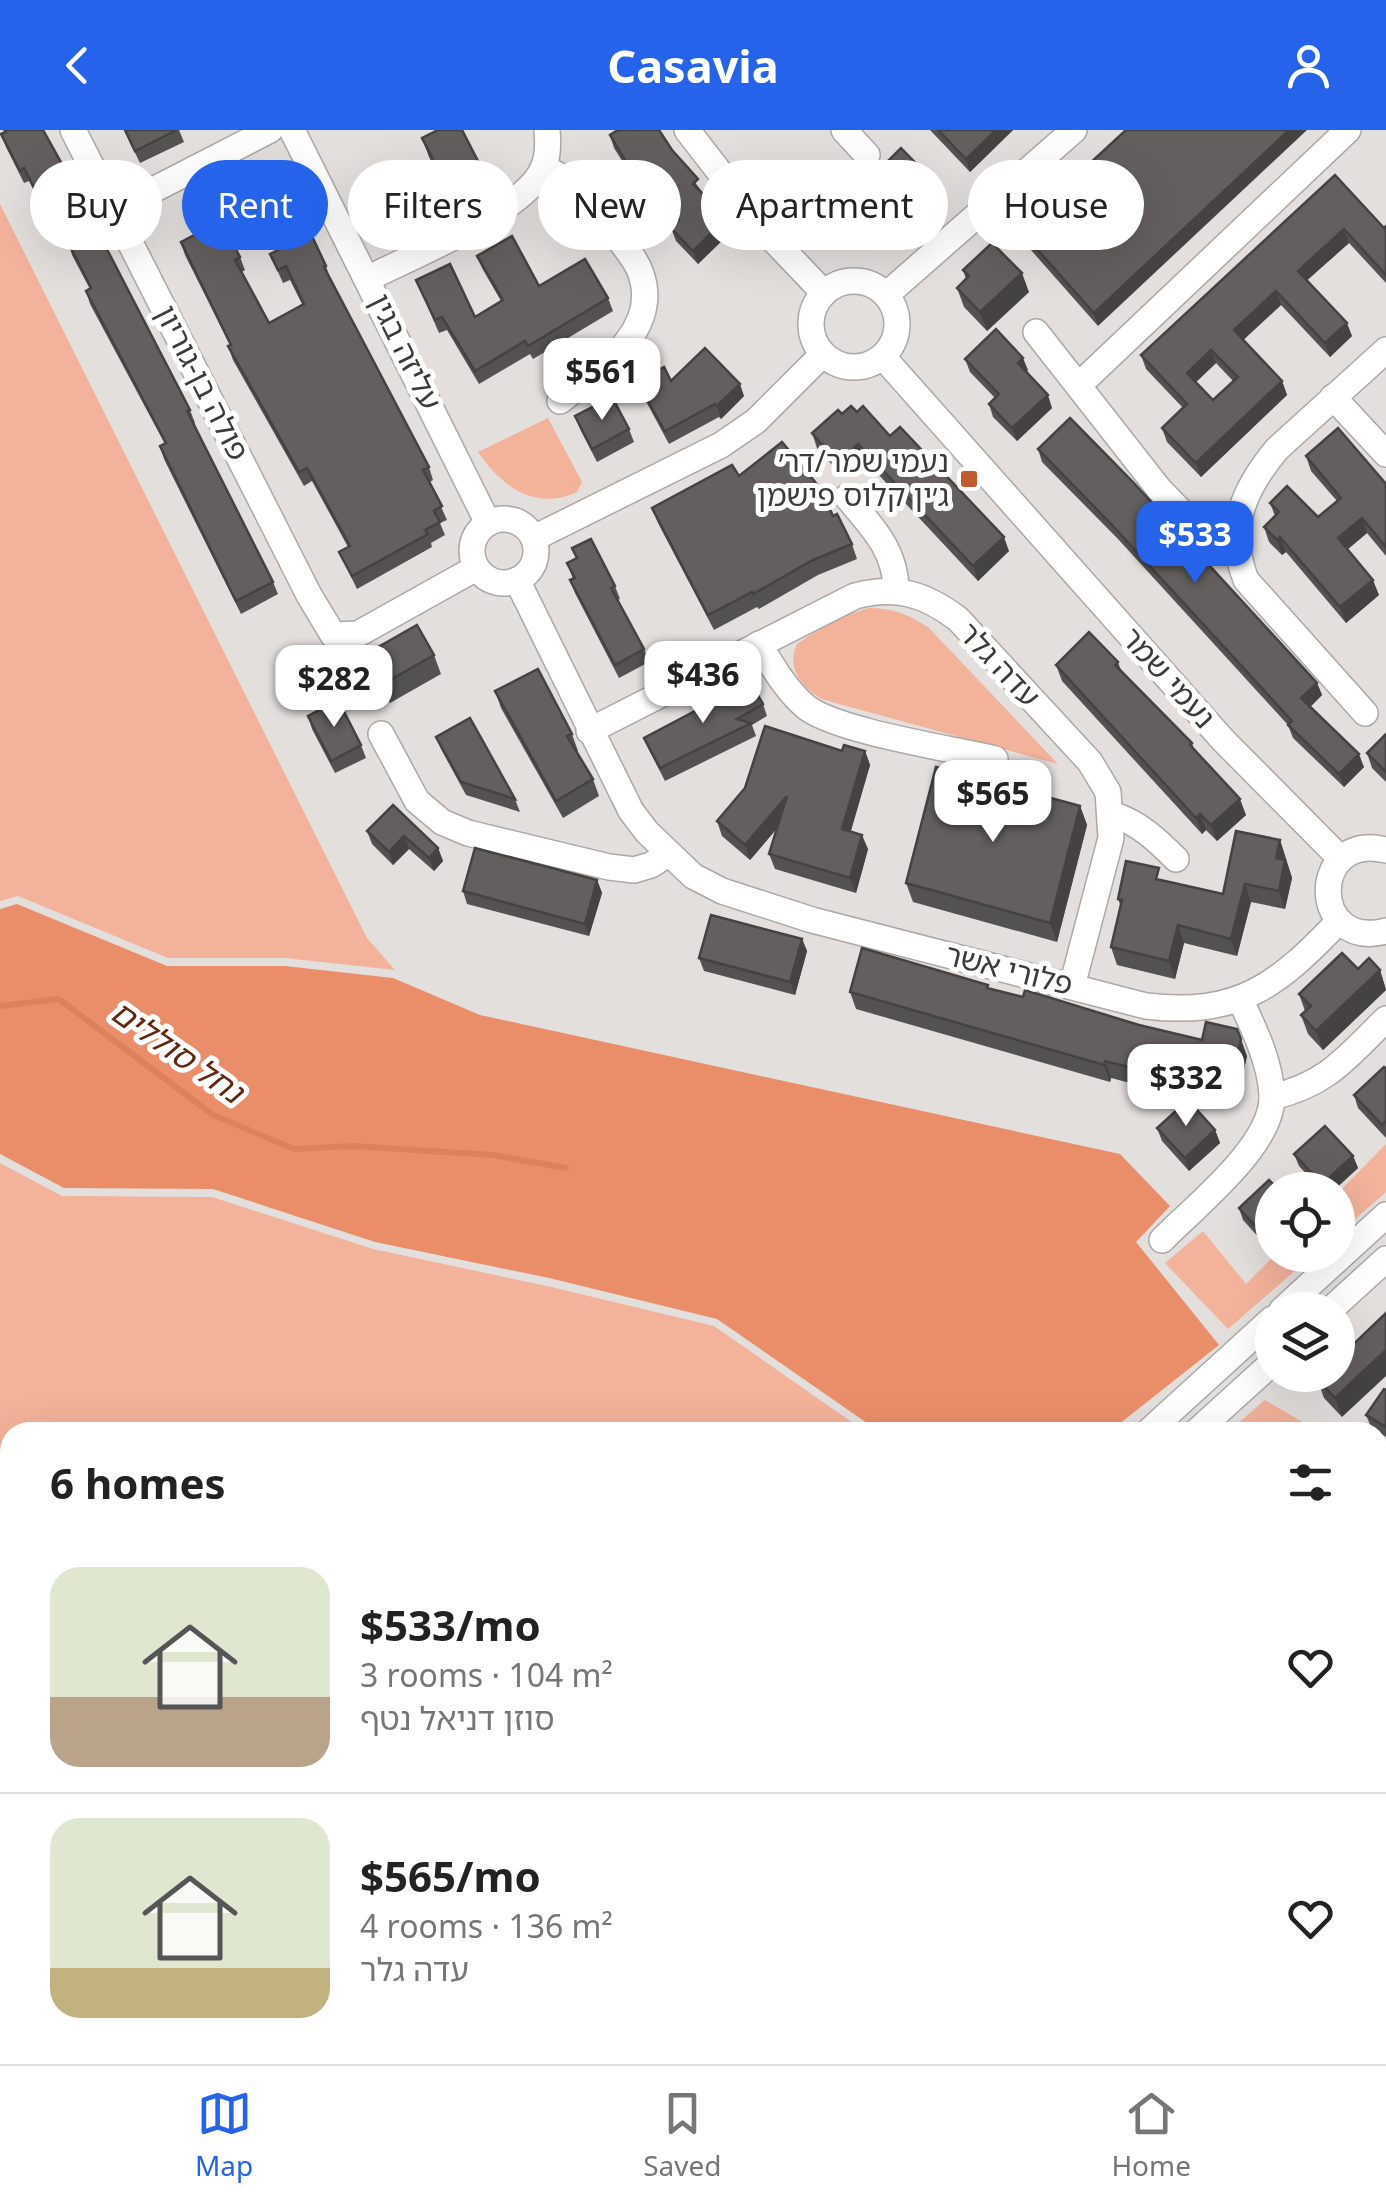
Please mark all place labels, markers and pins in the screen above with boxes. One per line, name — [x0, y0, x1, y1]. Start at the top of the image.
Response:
pin: $561 — [543, 338, 661, 423]
place label: נעמי שמר/דר׳ ג׳ין קלוס פישמן — [757, 440, 949, 515]
marker: נעמי שמר/דר׳ ג׳ין קלוס פישמן — [958, 468, 980, 490]
pin: $533 — [1136, 501, 1254, 586]
pin: $436 — [644, 641, 762, 726]
pin: $282 — [275, 645, 393, 730]
pin: $565 — [934, 760, 1052, 845]
pin: $332 — [1127, 1044, 1245, 1129]

